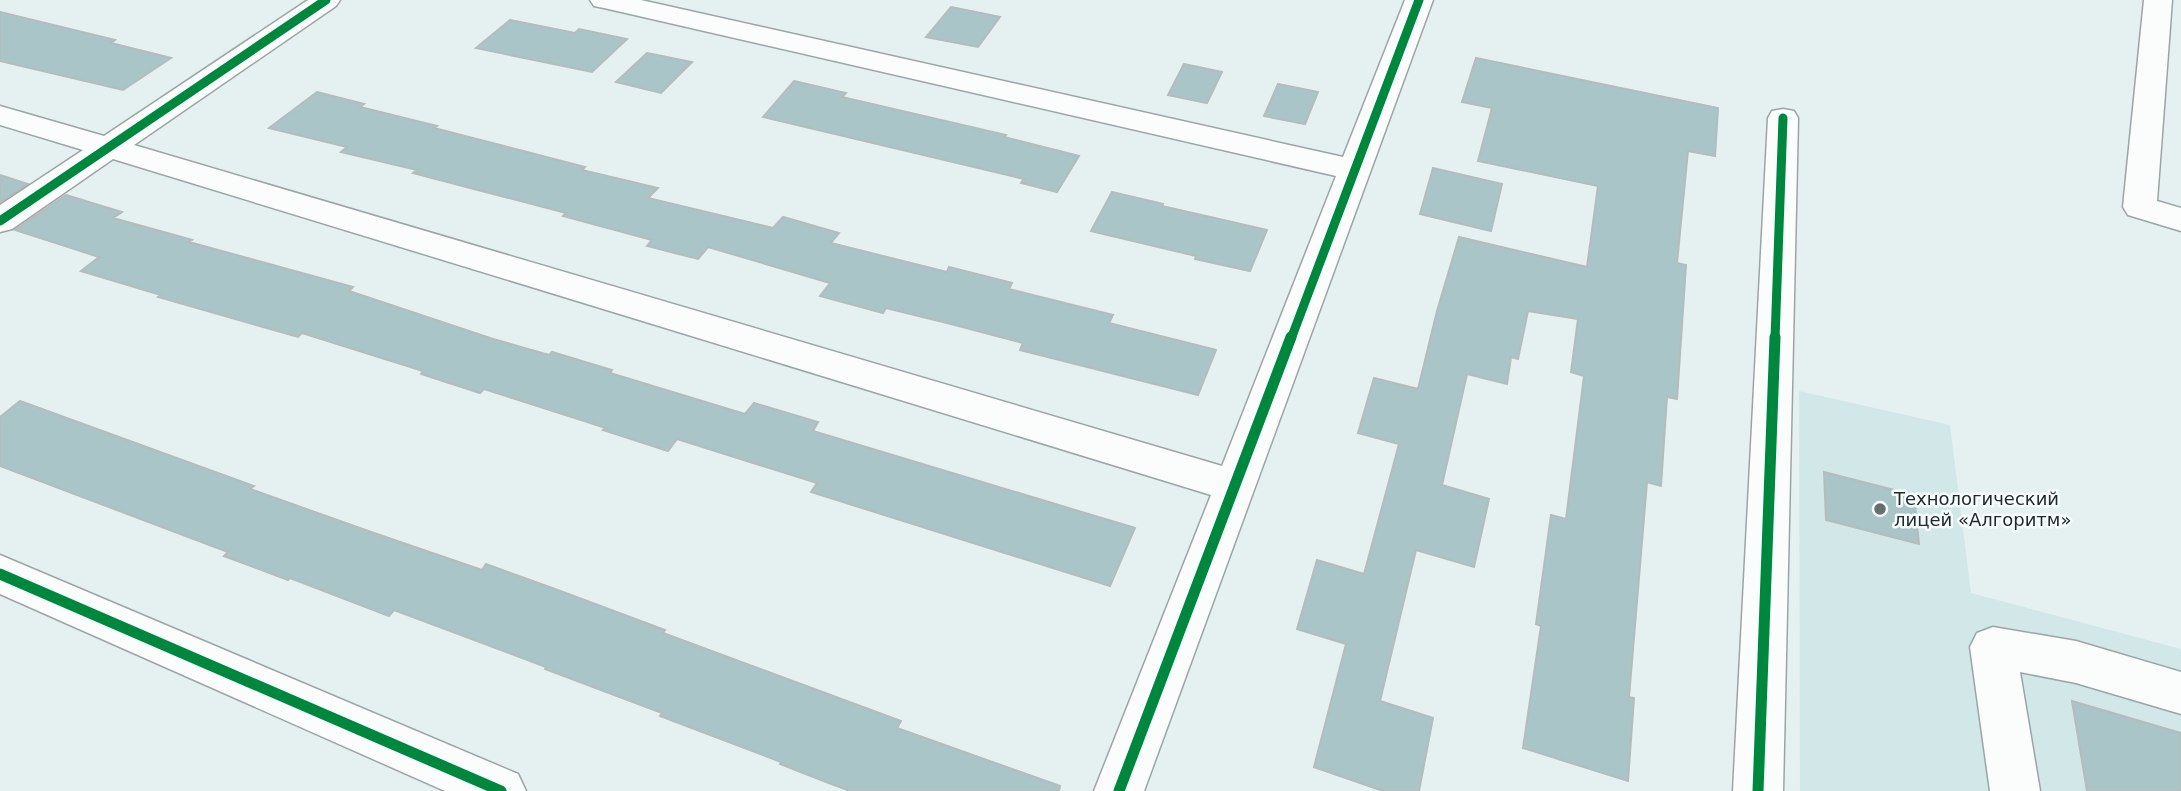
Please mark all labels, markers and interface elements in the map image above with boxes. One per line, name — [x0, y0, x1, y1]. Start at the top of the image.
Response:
place label: Технологический лицей «Алгоритм» — [1893, 488, 2071, 530]
marker: Технологический лицей «Алгоритм» — [1872, 501, 1888, 517]

